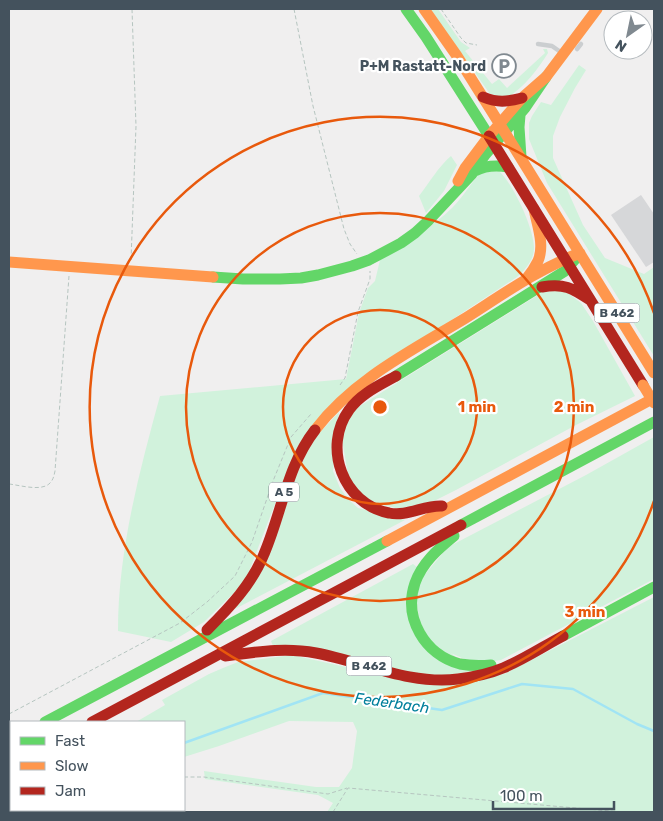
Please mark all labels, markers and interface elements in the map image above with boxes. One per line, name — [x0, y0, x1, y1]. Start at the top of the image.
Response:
north arrow — [603, 10, 653, 60]
text: N — [612, 36, 630, 55]
parking icon: P+M Rastatt-Nord — [491, 53, 517, 79]
place label: P+M Rastatt-Nord — [360, 58, 486, 75]
road number: B 462 — [594, 304, 640, 322]
centre of rings — [371, 398, 389, 416]
text: 1 min — [458, 398, 496, 416]
text: 2 min — [554, 398, 594, 416]
road number: A 5 — [269, 482, 299, 502]
text: 3 min — [565, 603, 605, 621]
road number: B 462 — [346, 656, 392, 676]
water label: Federbach — [354, 689, 430, 717]
legend — [10, 721, 185, 811]
text: Fast — [55, 732, 85, 750]
text: Slow — [55, 757, 88, 775]
scale bar — [493, 778, 614, 810]
text: Jam — [55, 782, 86, 800]
text: 100 m — [500, 787, 542, 805]

